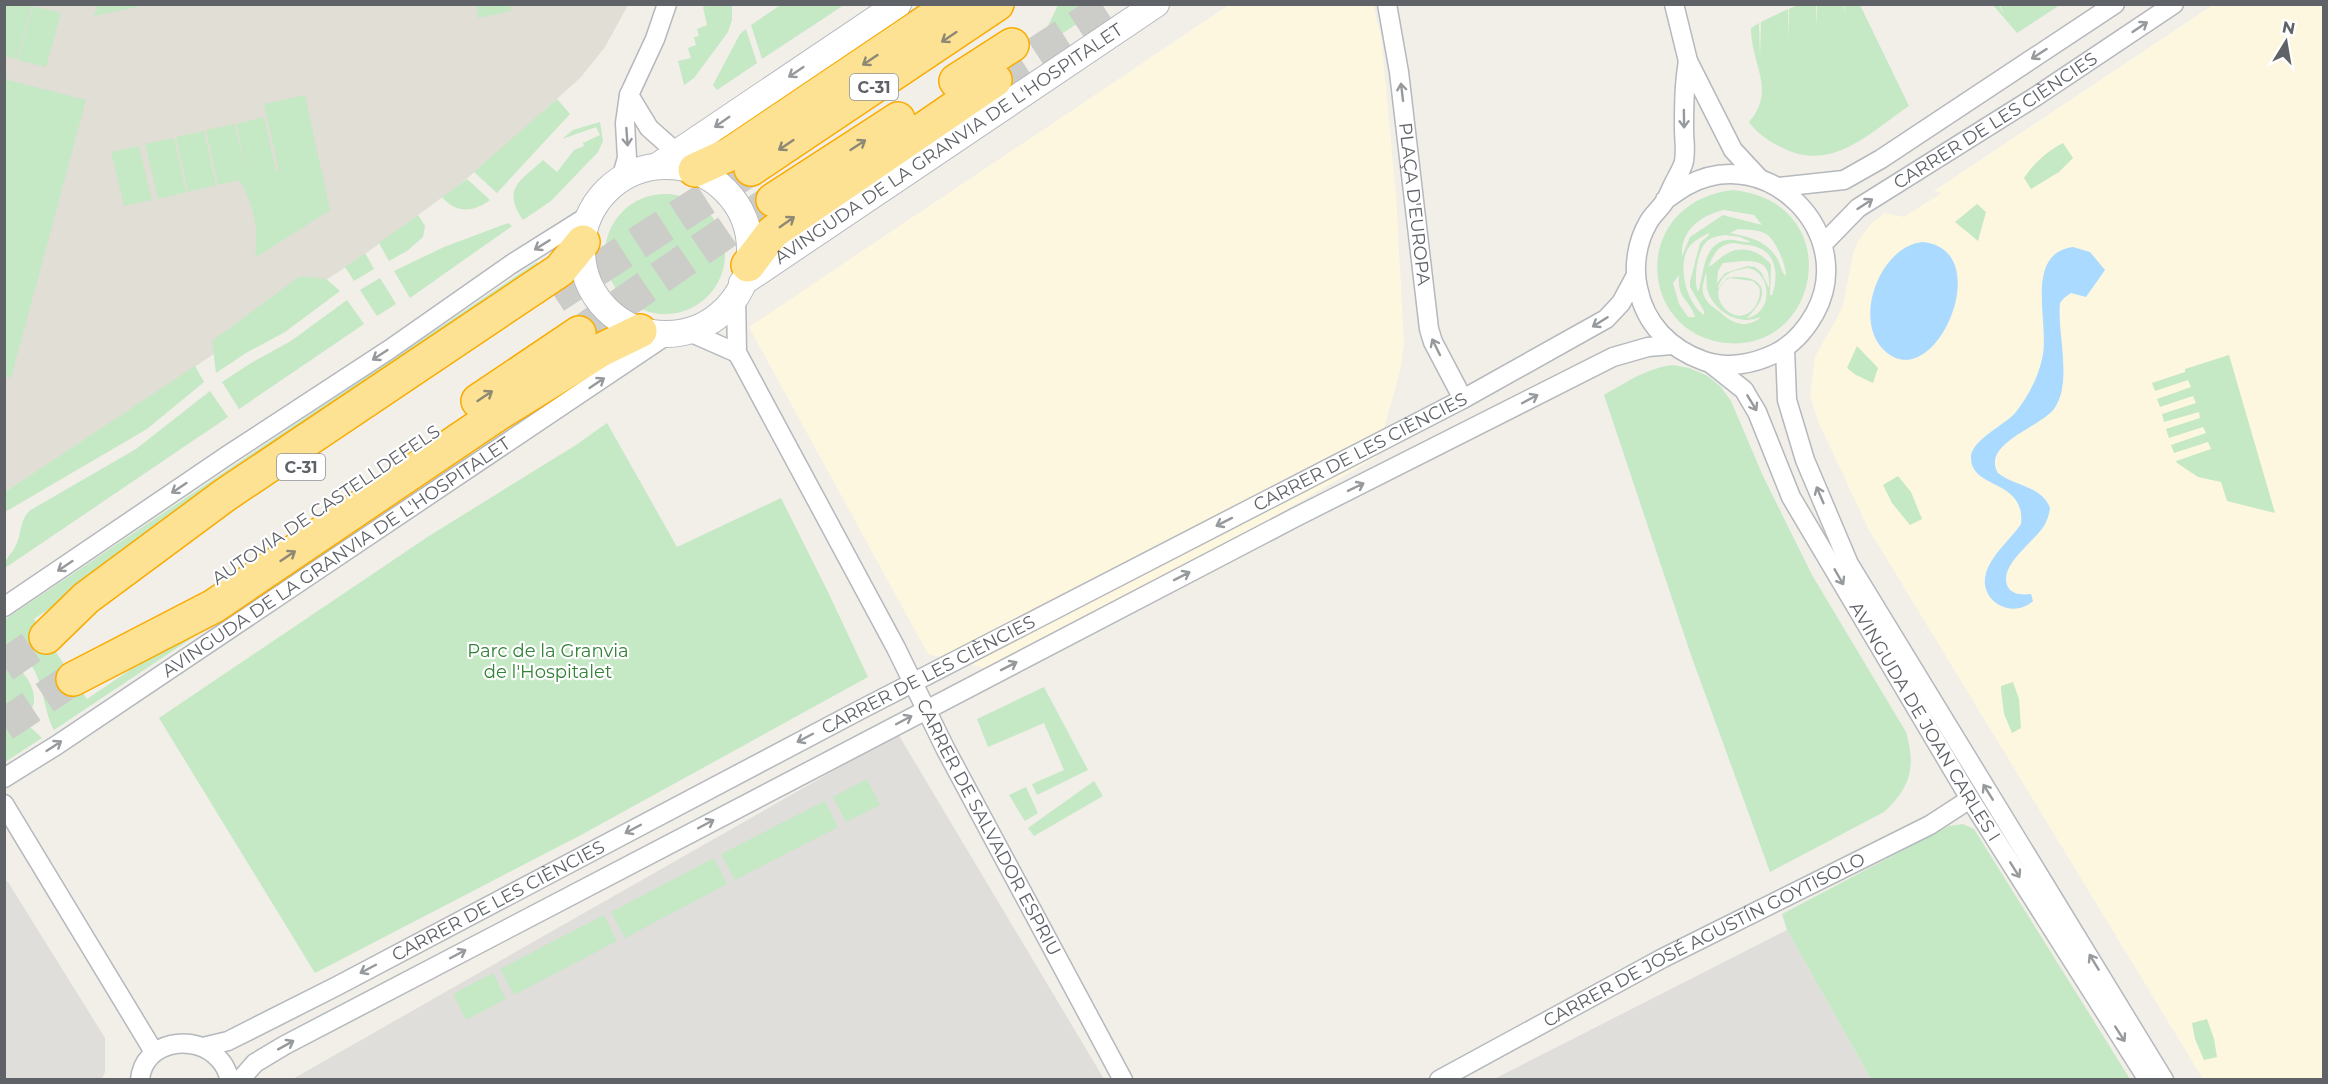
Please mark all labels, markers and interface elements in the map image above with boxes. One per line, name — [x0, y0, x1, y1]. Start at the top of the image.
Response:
north arrow — [2256, 12, 2316, 72]
text: N — [2281, 17, 2297, 38]
street label: AVINGUDA DE LA GRANVIA DE L'HOSPITALET — [770, 18, 1127, 269]
one-way arrow — [2132, 21, 2148, 33]
one-way arrow — [941, 31, 957, 43]
street label: CARRER DE LES CIÈNCIES — [1889, 47, 2101, 194]
one-way arrow — [2031, 48, 2048, 60]
one-way arrow — [862, 54, 878, 66]
one-way arrow — [789, 66, 805, 78]
road number: C-31 — [850, 74, 898, 100]
one-way arrow — [1396, 83, 1407, 103]
one-way arrow — [1678, 109, 1690, 129]
one-way arrow — [715, 116, 731, 128]
street label: PLAÇA D'EUROPA — [1394, 121, 1435, 287]
one-way arrow — [621, 127, 632, 147]
one-way arrow — [779, 139, 795, 151]
one-way arrow — [849, 139, 866, 151]
one-way arrow — [1856, 197, 1873, 209]
one-way arrow — [778, 216, 794, 228]
one-way arrow — [533, 239, 550, 252]
one-way arrow — [1592, 316, 1609, 328]
one-way arrow — [1430, 339, 1442, 357]
one-way arrow — [373, 349, 389, 361]
one-way arrow — [588, 376, 605, 388]
street label: CARRER DE LES CIÈNCIES — [1250, 388, 1471, 516]
one-way arrow — [477, 390, 493, 402]
one-way arrow — [1520, 393, 1538, 404]
one-way arrow — [1746, 394, 1758, 411]
street label: AUTOVIA DE CASTELLDEFELS — [208, 420, 444, 590]
street label: AVINGUDA DE LA GRANVIA DE L'HOSPITALET — [158, 432, 515, 682]
road number: C-31 — [277, 454, 325, 480]
one-way arrow — [1346, 481, 1364, 493]
one-way arrow — [172, 482, 188, 494]
one-way arrow — [1814, 486, 1825, 505]
one-way arrow — [1216, 516, 1233, 528]
one-way arrow — [279, 550, 296, 562]
one-way arrow — [57, 560, 73, 572]
one-way arrow — [1833, 568, 1845, 585]
one-way arrow — [1173, 570, 1191, 581]
street label: AVINGUDA DE JOAN CARLES I — [1845, 598, 2005, 845]
street label: CARRER DE LES CIÈNCIES — [818, 611, 1039, 739]
park label: Parc de la Granvia de l'Hospitalet — [467, 640, 629, 683]
one-way arrow — [1000, 660, 1017, 672]
street label: CARRER DE SALVADOR ESPRIU — [912, 695, 1065, 960]
one-way arrow — [895, 714, 913, 726]
one-way arrow — [797, 733, 815, 744]
one-way arrow — [45, 740, 62, 752]
one-way arrow — [1982, 784, 1994, 801]
one-way arrow — [696, 818, 714, 830]
one-way arrow — [625, 823, 642, 835]
street label: CARRER DE LES CIÈNCIES — [388, 836, 608, 966]
street label: CARRER DE JOSÉ AGUSTÍN GOYTISOLO — [1540, 848, 1869, 1032]
one-way arrow — [2009, 861, 2021, 878]
one-way arrow — [449, 948, 467, 959]
one-way arrow — [2087, 954, 2099, 971]
one-way arrow — [359, 964, 377, 975]
one-way arrow — [2114, 1025, 2126, 1042]
one-way arrow — [277, 1039, 294, 1051]

